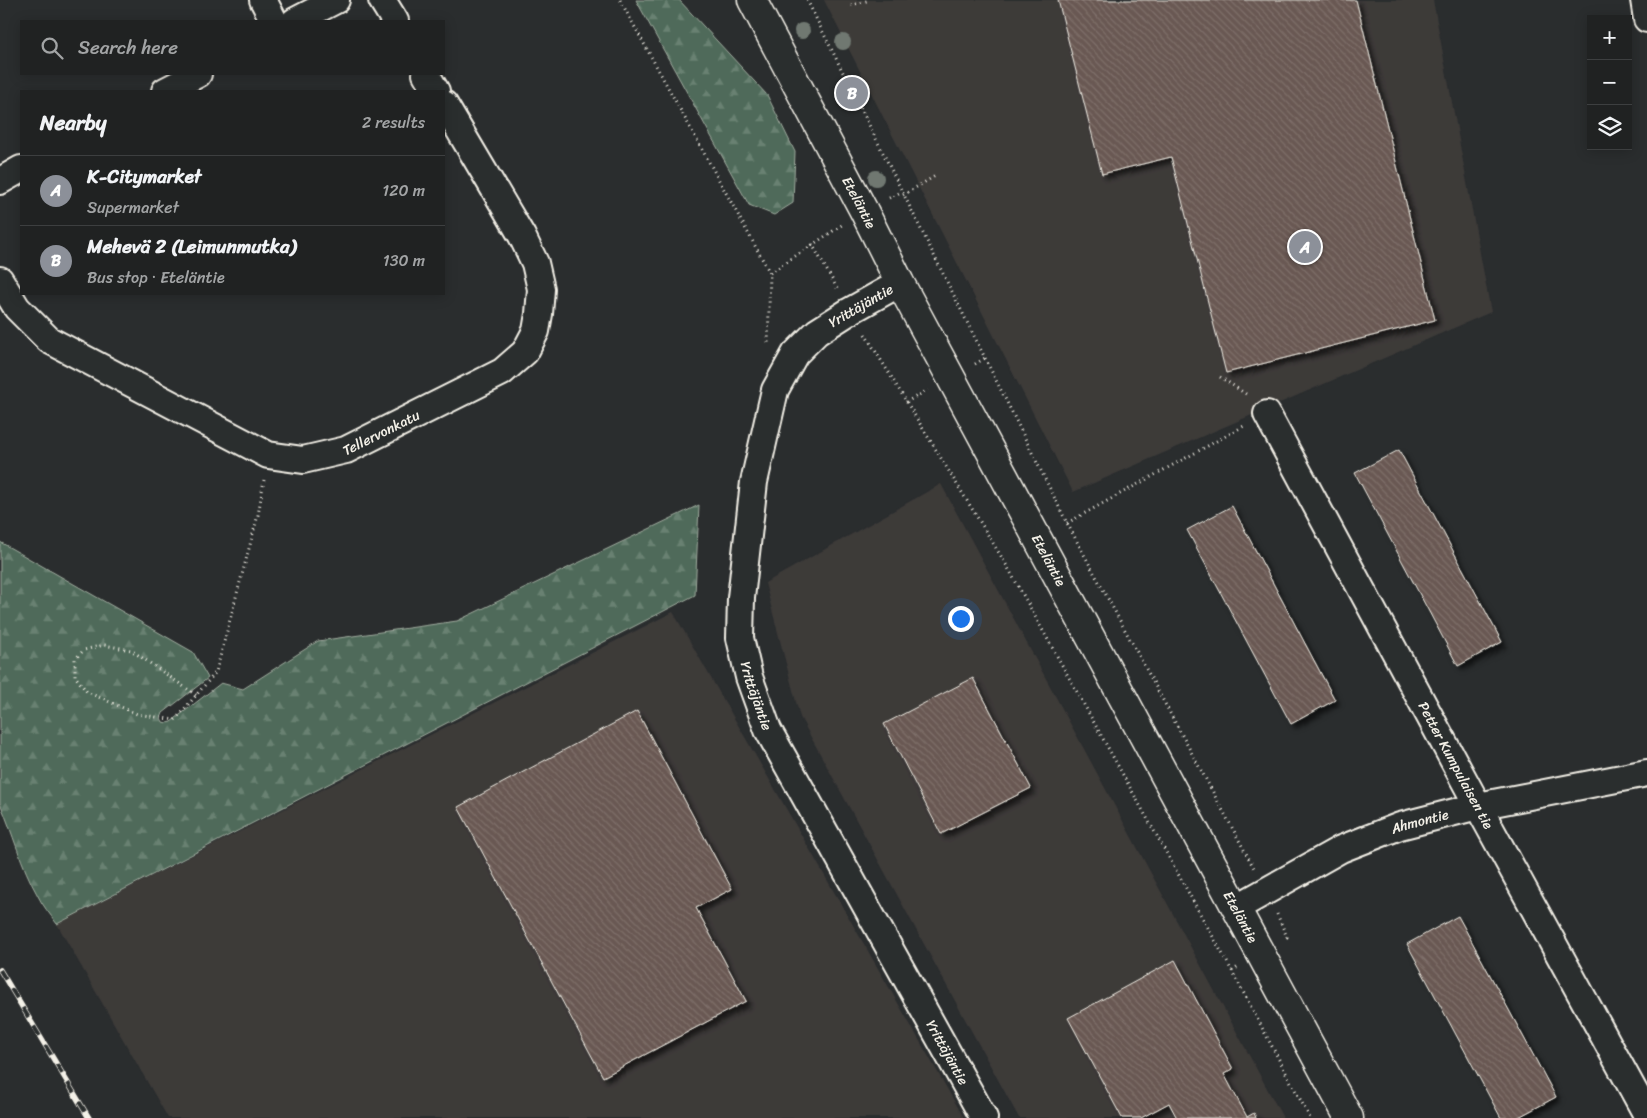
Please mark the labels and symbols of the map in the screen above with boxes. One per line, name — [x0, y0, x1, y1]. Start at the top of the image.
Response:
pin: B — [836, 74, 868, 112]
street label: Eteläntie — [835, 171, 884, 233]
pin: A — [1289, 228, 1321, 266]
street label: Yrittäjäntie — [824, 277, 898, 335]
street label: Tellervonkatu — [338, 402, 424, 462]
street label: Eteläntie — [1025, 529, 1074, 591]
your location — [948, 606, 974, 632]
street label: Yrittäjäntie — [733, 659, 780, 734]
street label: Petter Kumpulaisen tie — [1411, 697, 1501, 834]
street label: Ahmontie — [1386, 802, 1451, 841]
street label: Eteläntie — [1216, 886, 1265, 948]
street label: Yrittäjäntie — [919, 1015, 976, 1090]

